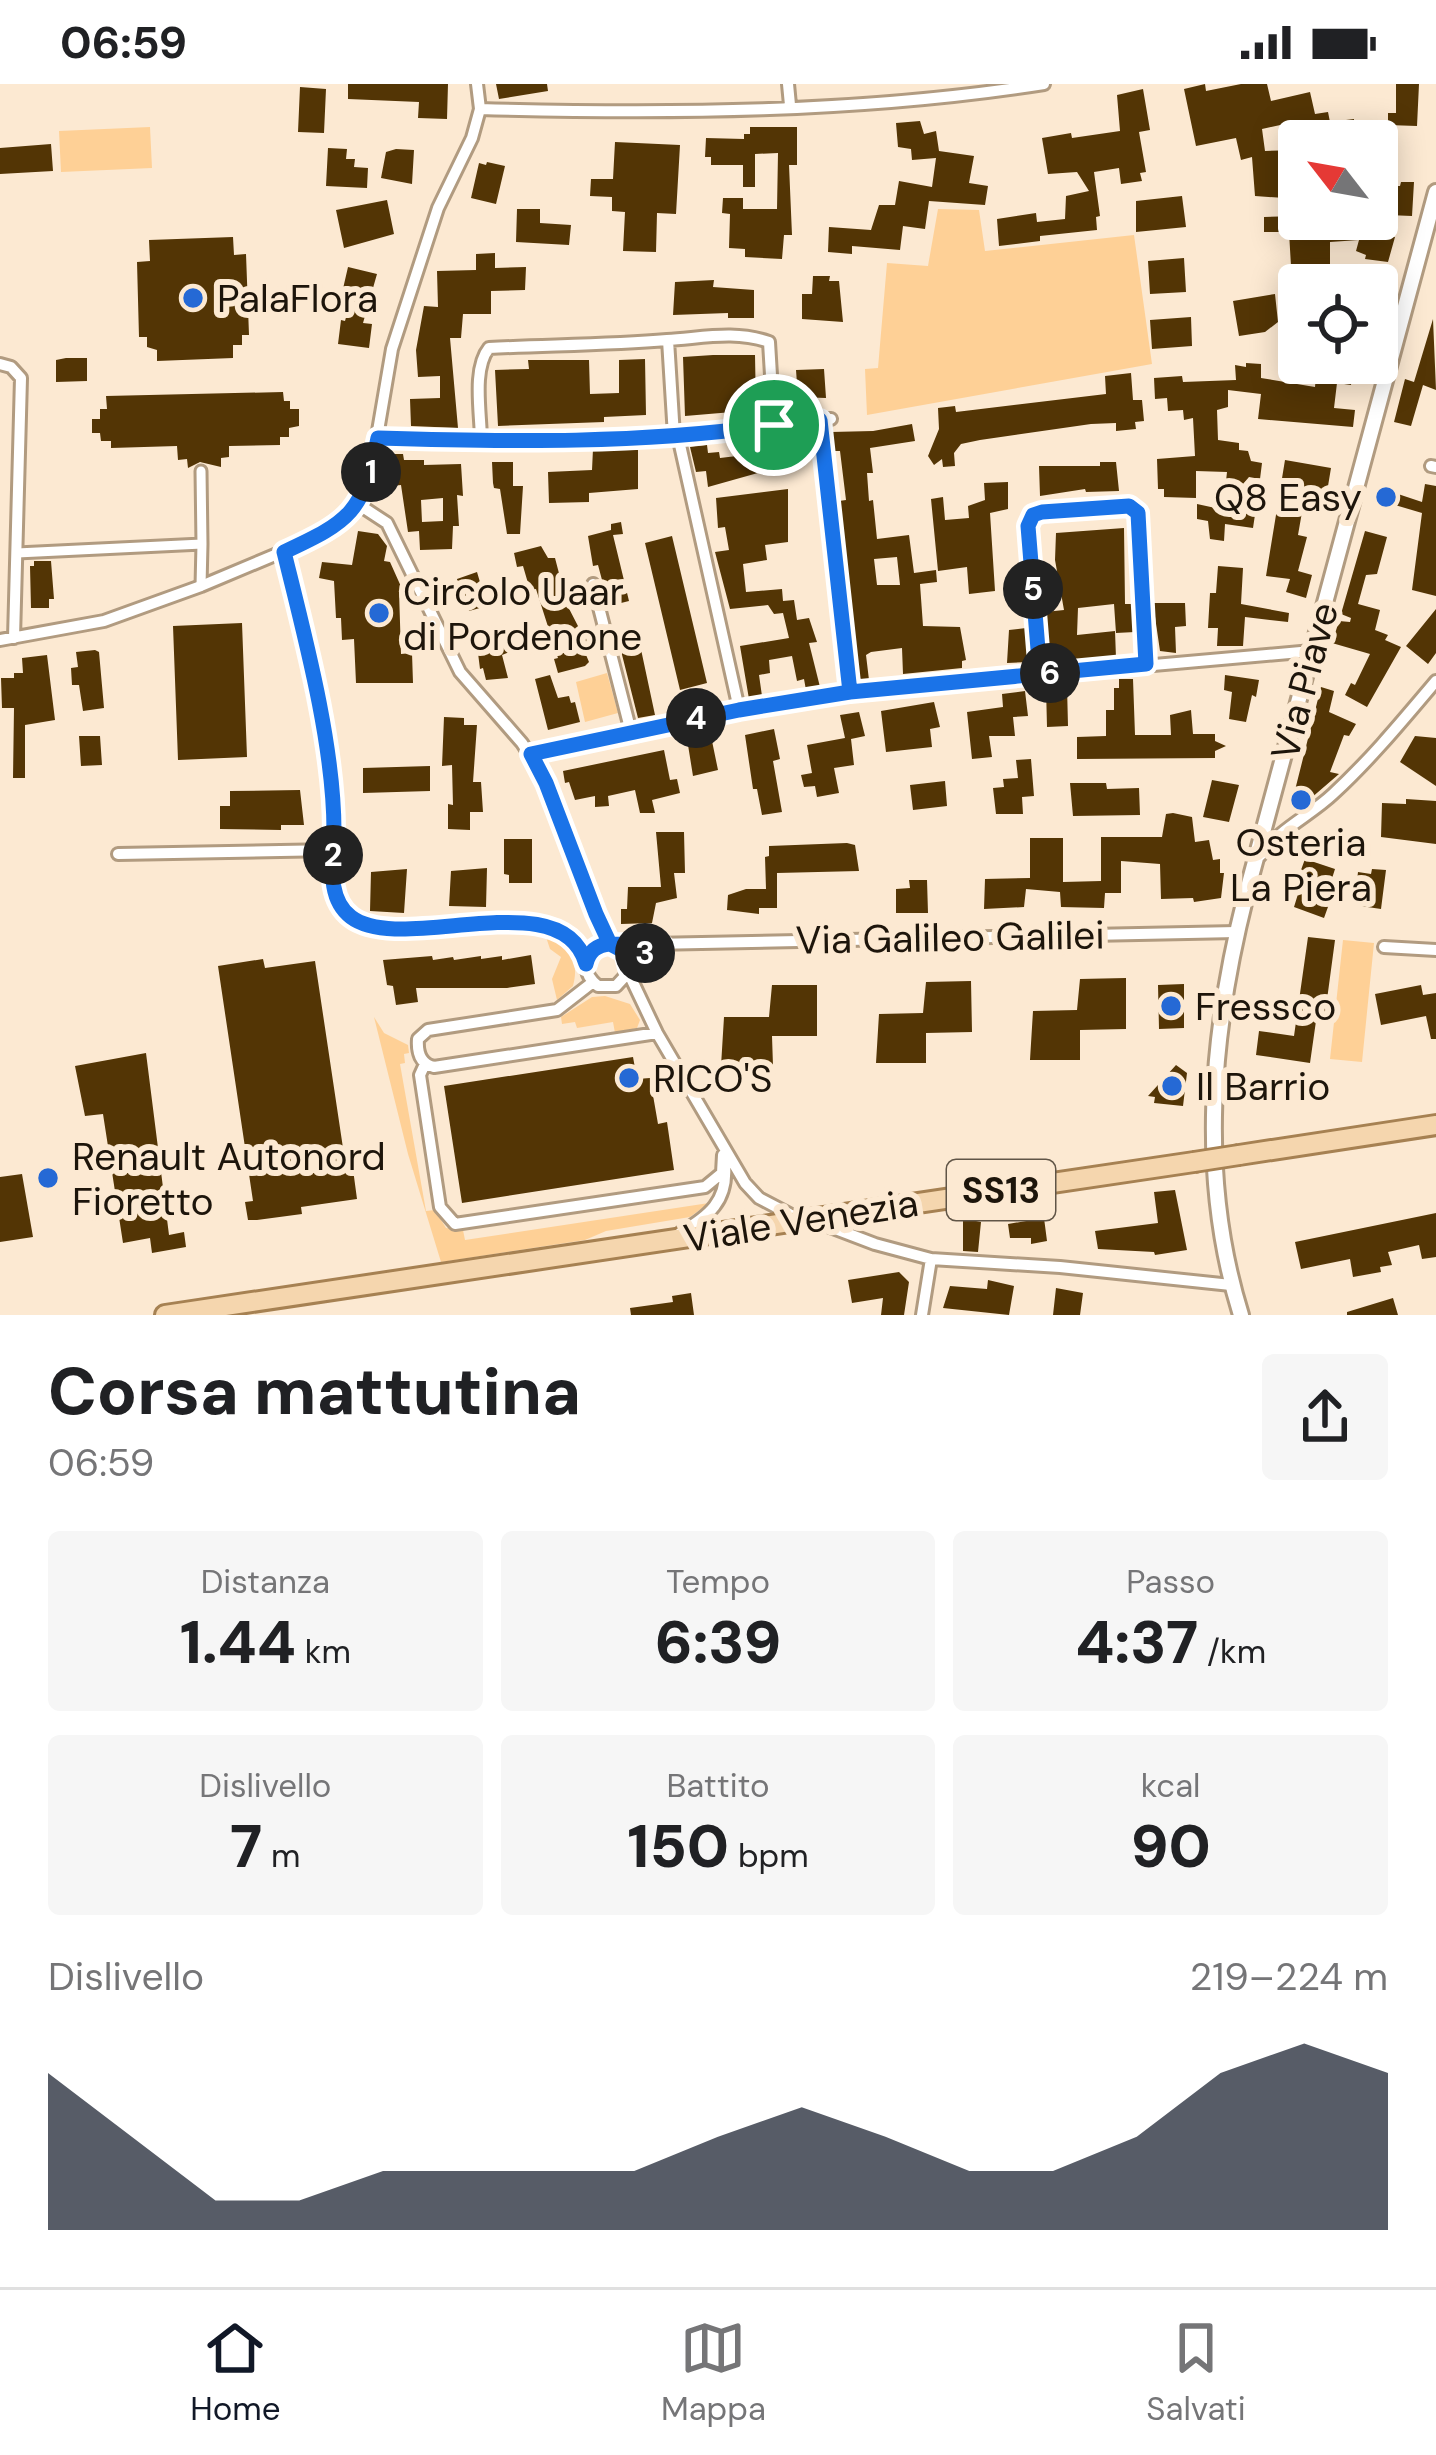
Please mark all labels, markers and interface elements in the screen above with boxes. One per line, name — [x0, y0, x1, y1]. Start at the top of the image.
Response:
text: 06:59 — [60, 13, 187, 72]
north arrow — [1278, 120, 1398, 240]
map controls — [1278, 120, 1398, 384]
button: locate — [1278, 264, 1398, 384]
place label: PalaFlora — [217, 273, 378, 324]
marker: PalaFlora — [180, 285, 206, 311]
pin — [723, 374, 825, 476]
icon: arrive — [741, 392, 807, 458]
pin: 1 — [341, 442, 401, 502]
text: 1 — [365, 450, 377, 493]
place label: Q8 Easy — [1214, 472, 1362, 523]
marker: Q8 Easy — [1373, 484, 1399, 510]
pin: 5 — [1003, 559, 1063, 619]
place label: Circolo Uaar di Pordenone — [403, 566, 642, 662]
text: 5 — [1023, 567, 1043, 610]
street label: Via Piave — [1259, 597, 1350, 766]
marker: Circolo Uaar di Pordenone — [366, 600, 392, 626]
pin: 6 — [1020, 643, 1080, 703]
text: 6 — [1040, 651, 1060, 694]
pin: 4 — [666, 688, 726, 748]
text: 4 — [685, 696, 707, 739]
marker: Osteria La Piera — [1288, 787, 1314, 813]
place label: Osteria La Piera — [1230, 817, 1372, 913]
pin: 2 — [303, 825, 363, 885]
text: 2 — [323, 833, 343, 876]
street label: Via Galileo Galilei — [795, 909, 1105, 966]
pin: 3 — [615, 923, 675, 983]
text: 3 — [635, 931, 655, 974]
place label: Fressco — [1195, 981, 1336, 1032]
marker: Fressco — [1158, 993, 1184, 1019]
place label: RICO'S — [653, 1053, 772, 1104]
place label: Il Barrio — [1196, 1061, 1330, 1112]
marker: RICO'S — [616, 1065, 642, 1091]
marker: Il Barrio — [1159, 1073, 1185, 1099]
place label: Renault Autonord Fioretto — [72, 1131, 386, 1227]
road number: SS13 — [947, 1160, 1055, 1220]
marker: Renault Autonord Fioretto — [35, 1165, 61, 1191]
street label: Viale Venezia — [680, 1177, 922, 1264]
text: Corsa mattutina — [48, 1349, 581, 1434]
button: share — [1262, 1354, 1388, 1480]
text: 06:59 — [48, 1437, 154, 1488]
text: Distanza — [201, 1560, 330, 1603]
text: Tempo — [666, 1560, 770, 1603]
text: Passo — [1126, 1560, 1215, 1603]
text: 1.44 — [180, 1603, 296, 1682]
text: 6:39 — [655, 1603, 781, 1682]
text: 4:37 — [1075, 1603, 1198, 1682]
text: km — [296, 1630, 351, 1673]
text: /km — [1198, 1630, 1266, 1673]
text: Dislivello — [199, 1764, 331, 1807]
text: Battito — [666, 1764, 770, 1807]
text: kcal — [1141, 1764, 1200, 1807]
text: 7 — [230, 1807, 262, 1886]
text: 150 — [627, 1807, 729, 1886]
text: 90 — [1130, 1807, 1211, 1886]
text: m — [262, 1834, 301, 1877]
text: bpm — [729, 1834, 809, 1877]
text: Dislivello — [48, 1951, 204, 2002]
text: 219–224 m — [1190, 1951, 1388, 2002]
tab: Home — [190, 2315, 280, 2430]
tab: Mappa — [661, 2315, 766, 2430]
tab: Salvati — [1146, 2315, 1246, 2430]

